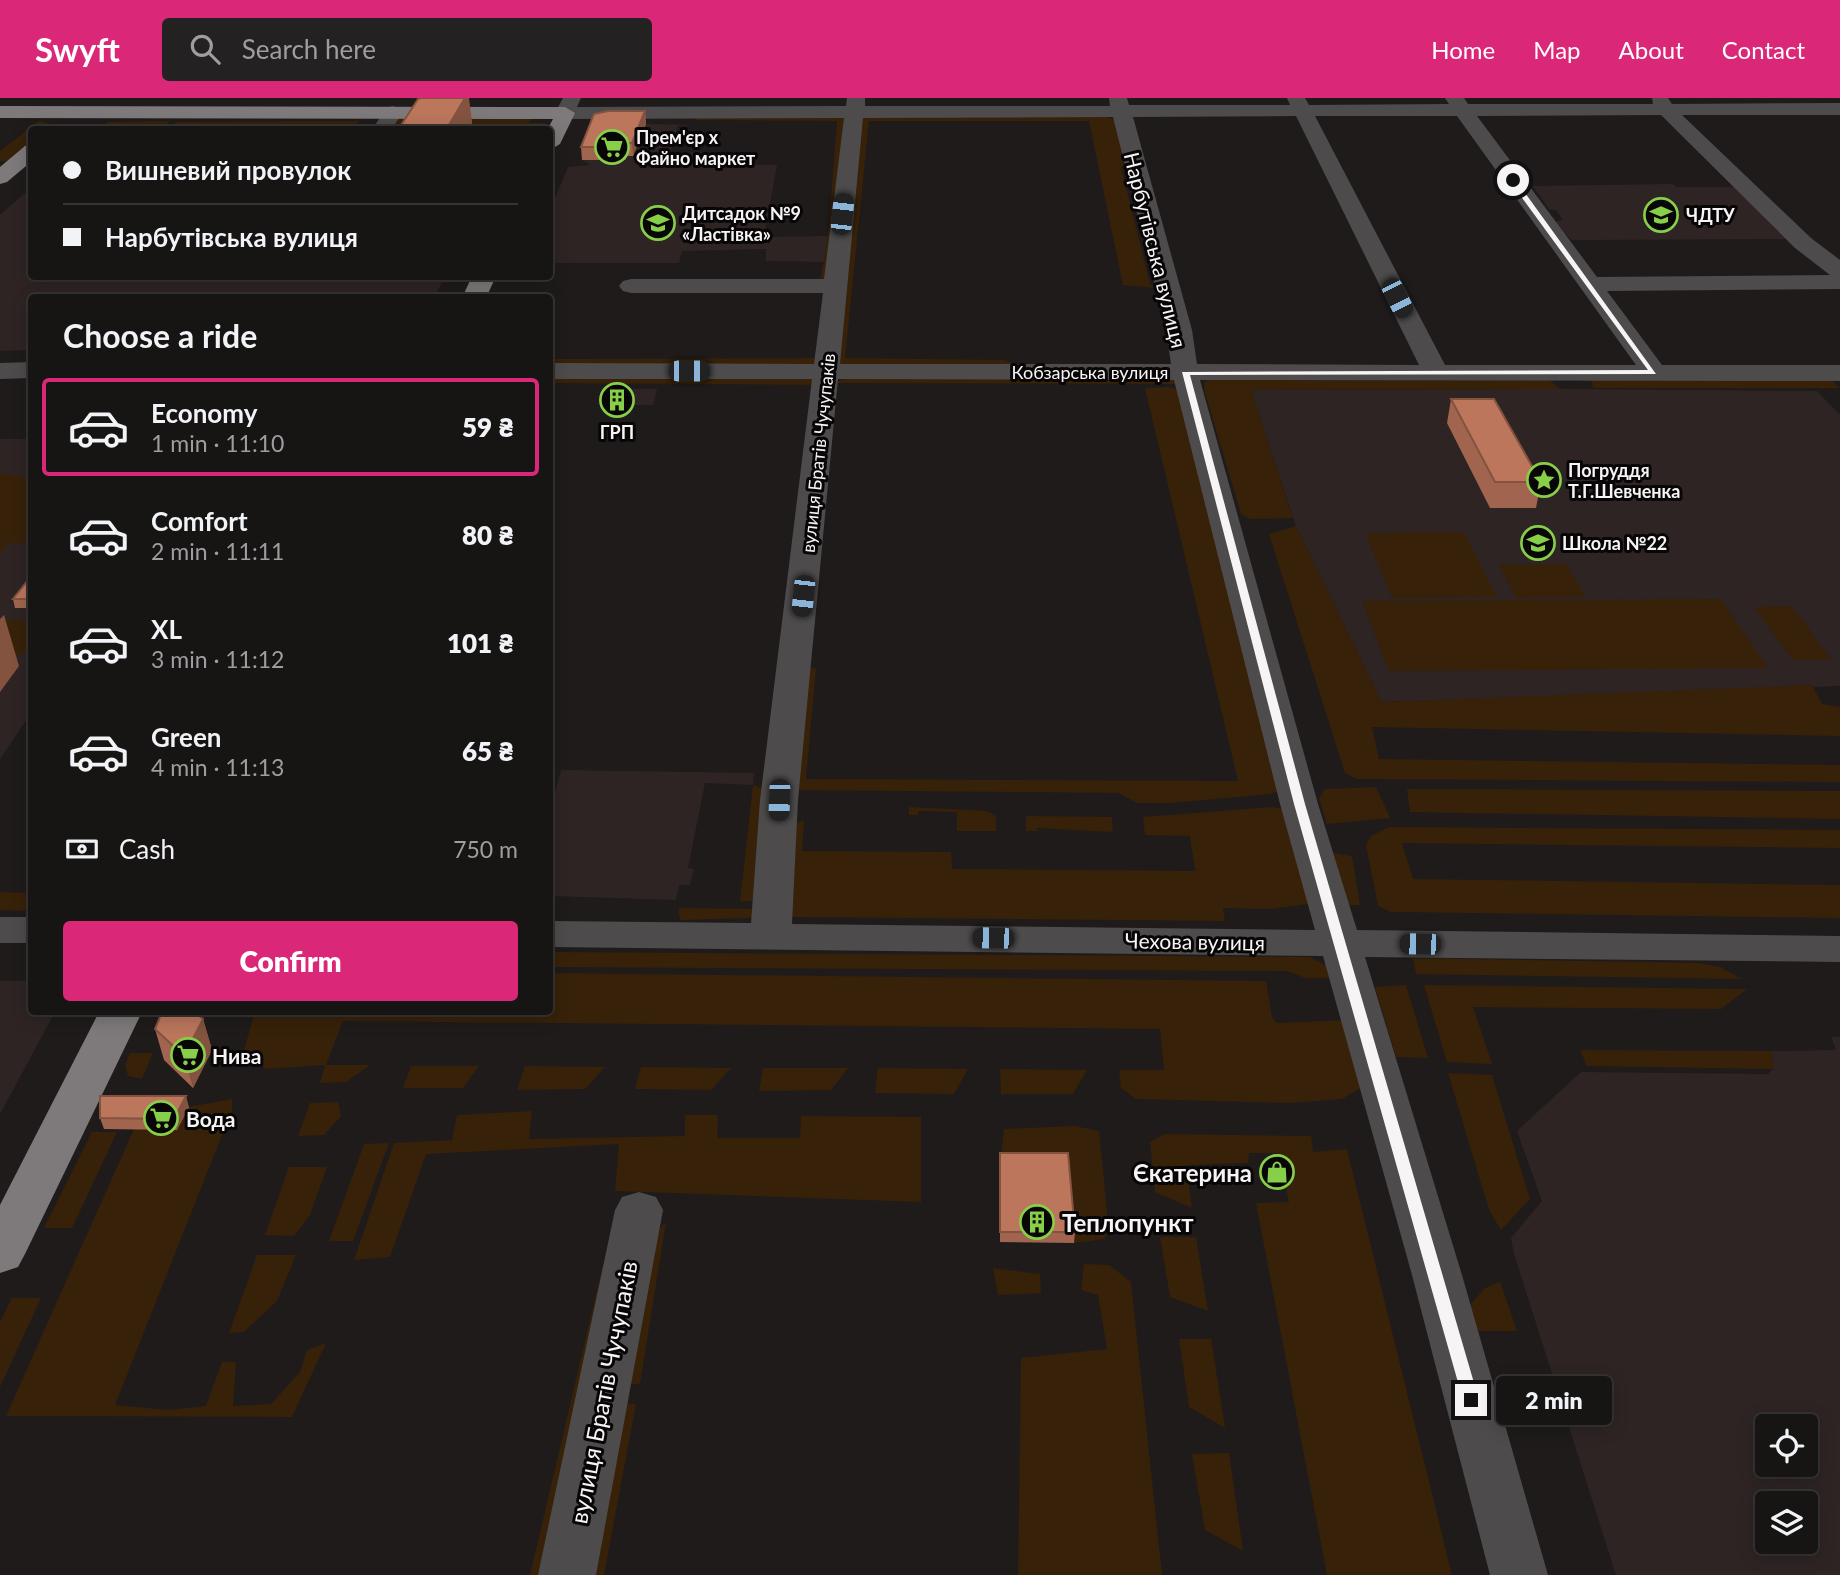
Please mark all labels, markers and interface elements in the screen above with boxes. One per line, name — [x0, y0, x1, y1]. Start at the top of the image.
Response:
search box — [162, 18, 652, 81]
text: Swyft — [35, 29, 120, 69]
icon: search — [186, 30, 224, 68]
text: Search here — [242, 33, 376, 65]
text: Home — [1431, 35, 1495, 64]
text: Map — [1533, 35, 1581, 64]
text: About — [1619, 35, 1684, 64]
text: Contact — [1722, 35, 1805, 64]
place label: Прем'єр х Файно маркет — [636, 126, 756, 169]
supermarket icon: Прем'єр х Файно маркет — [593, 128, 631, 166]
street label: Нарбутівська вулиця — [1120, 150, 1192, 350]
text: Вишневий провулок — [105, 154, 351, 186]
route start — [1497, 164, 1529, 196]
car — [830, 192, 855, 236]
school or university icon: ЧДТУ — [1642, 196, 1680, 234]
place label: Дитсадок №9 «Ластівка» — [682, 202, 801, 245]
school or university icon: Дитсадок №9 «Ластівка» — [639, 204, 677, 242]
place label: ЧДТУ — [1686, 204, 1735, 226]
text: Нарбутівська вулиця — [105, 221, 358, 253]
car — [1379, 275, 1416, 321]
text: Choose a ride — [63, 316, 257, 355]
street label: вулиця Братів Чучупаків — [797, 352, 839, 554]
car — [669, 361, 711, 382]
street label: Кобзарська вулиця — [1012, 361, 1168, 383]
building icon: ГРП — [598, 381, 636, 419]
icon: car — [67, 396, 130, 459]
text: Economy — [151, 397, 257, 429]
text: 59 ₴ — [462, 411, 514, 443]
place label: ГРП — [600, 421, 634, 443]
text: 1 min · 11:10 — [151, 429, 284, 457]
place label: Погруддя Т.Г.Шевченка — [1568, 459, 1680, 502]
place icon: Погруддя Т.Г.Шевченка — [1525, 461, 1563, 499]
icon: car — [67, 504, 130, 567]
text: Comfort — [151, 505, 248, 537]
text: 80 ₴ — [462, 519, 514, 551]
school or university icon: Школа №22 — [1519, 524, 1557, 562]
place label: Школа №22 — [1562, 532, 1667, 554]
text: 2 min · 11:11 — [151, 537, 284, 565]
car — [791, 574, 816, 618]
icon: car — [67, 612, 130, 675]
text: XL — [151, 613, 182, 645]
text: 101 ₴ — [447, 627, 514, 659]
text: 3 min · 11:12 — [151, 645, 284, 673]
icon: car — [67, 720, 130, 783]
text: Green — [151, 721, 221, 753]
text: 65 ₴ — [462, 735, 514, 767]
text: 4 min · 11:13 — [151, 753, 284, 781]
car — [768, 779, 791, 821]
icon: cash — [63, 830, 101, 868]
text: Cash — [119, 833, 175, 865]
text: 750 m — [453, 835, 518, 863]
button: Confirm — [63, 921, 518, 1001]
car — [972, 927, 1015, 949]
street label: Чехова вулиця — [1125, 927, 1265, 955]
car — [1399, 933, 1442, 955]
supermarket icon: Нива — [169, 1036, 207, 1074]
place label: Нива — [212, 1043, 261, 1068]
supermarket icon: Вода — [142, 1099, 180, 1137]
place label: Вода — [186, 1106, 235, 1131]
shop icon: Єкатерина — [1258, 1153, 1296, 1191]
place label: Єкатерина — [1133, 1158, 1252, 1187]
building icon: Теплопункт — [1018, 1203, 1056, 1241]
place label: Теплопункт — [1062, 1208, 1194, 1237]
street label: вулиця Братів Чучупаків — [563, 1258, 643, 1526]
callout: 2 min — [1496, 1376, 1611, 1424]
route end — [1455, 1384, 1487, 1416]
text: 2 min — [1525, 1386, 1583, 1414]
map controls — [1755, 1414, 1818, 1554]
button: locate — [1755, 1414, 1818, 1477]
button: layers — [1755, 1491, 1818, 1554]

